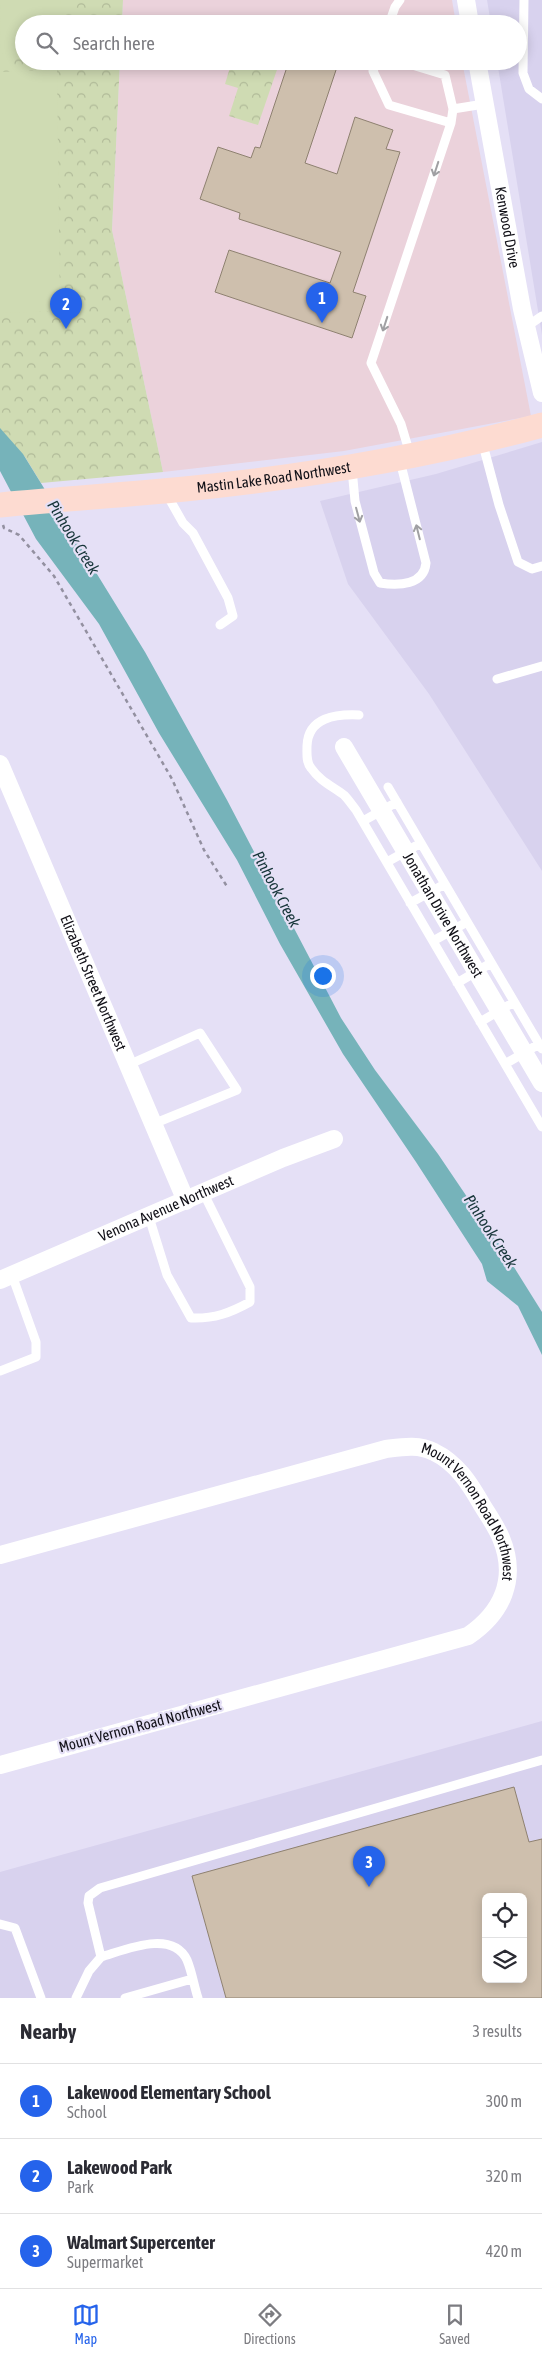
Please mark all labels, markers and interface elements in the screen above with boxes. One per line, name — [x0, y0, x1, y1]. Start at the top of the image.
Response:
search box — [15, 15, 527, 70]
icon: search — [33, 29, 61, 57]
text: Search here — [73, 32, 155, 54]
one-way arrow — [430, 161, 440, 177]
street label: Kenwood Drive — [492, 185, 523, 269]
pin: 1 — [306, 282, 338, 323]
pin: 2 — [50, 288, 82, 329]
one-way arrow — [379, 315, 389, 331]
street label: Mastin Lake Road Northwest — [196, 458, 352, 496]
water label: Pinhook Creek — [44, 497, 104, 578]
one-way arrow — [354, 506, 364, 522]
one-way arrow — [413, 524, 423, 540]
water label: Pinhook Creek — [249, 848, 305, 931]
street label: Jonathan Drive Northwest — [400, 849, 487, 980]
street label: Elizabeth Street Northwest — [57, 912, 130, 1053]
your location — [310, 963, 336, 989]
street label: Venona Avenue Northwest — [96, 1171, 236, 1244]
water label: Pinhook Creek — [461, 1191, 522, 1272]
street label: Mount Vernon Road Northwest — [419, 1439, 517, 1582]
street label: Mount Vernon Road Northwest — [57, 1696, 223, 1755]
pin: 3 — [353, 1846, 385, 1887]
map controls — [482, 1893, 527, 1983]
button: locate — [482, 1893, 527, 1938]
button: layers — [482, 1938, 527, 1983]
text: Nearby — [20, 2019, 76, 2043]
text: 3 results — [472, 2022, 522, 2040]
text: Lakewood Elementary School — [67, 2081, 271, 2103]
text: 1 — [32, 2092, 40, 2110]
text: 300 m — [486, 2092, 522, 2110]
text: School — [67, 2103, 107, 2121]
text: Lakewood Park — [67, 2156, 172, 2178]
text: 2 — [32, 2167, 40, 2185]
text: 320 m — [486, 2167, 522, 2185]
text: Park — [67, 2178, 94, 2196]
text: Walmart Supercenter — [67, 2231, 215, 2253]
text: 3 — [32, 2242, 40, 2260]
text: 420 m — [486, 2242, 522, 2260]
text: Supermarket — [67, 2253, 143, 2271]
tab: Map — [72, 2301, 100, 2347]
tab: Directions — [243, 2301, 296, 2347]
tab: Saved — [439, 2301, 470, 2347]

